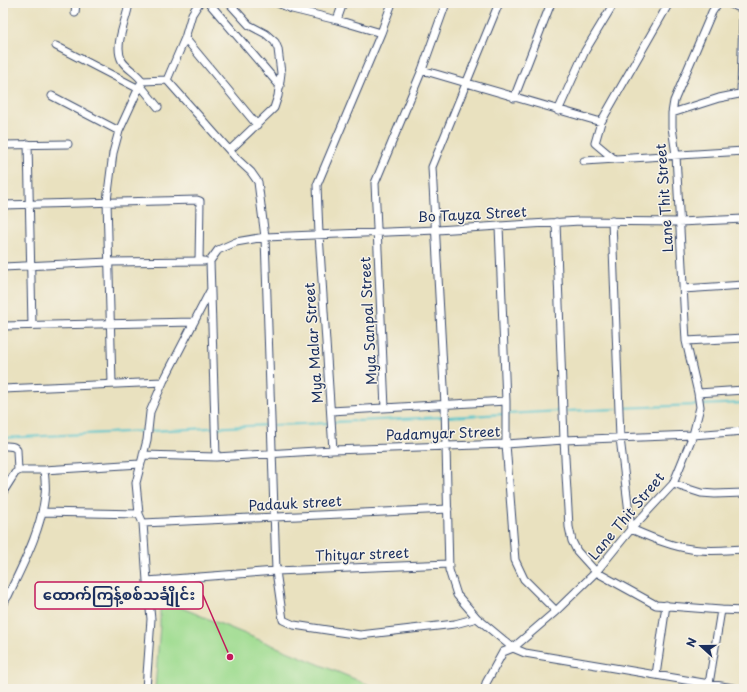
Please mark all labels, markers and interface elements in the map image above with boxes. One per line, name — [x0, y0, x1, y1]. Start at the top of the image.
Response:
street label: Lane Thit Street — [650, 143, 678, 253]
street label: Bo Tayza Street — [417, 201, 527, 227]
street label: Mya Sanpal Street — [354, 256, 382, 386]
street label: Mya Malar Street — [298, 282, 328, 404]
street label: Padamyar Street — [385, 420, 501, 445]
street label: Lane Thit Street — [583, 467, 669, 565]
street label: Padauk street — [248, 490, 342, 516]
street label: Thityar street — [315, 542, 410, 566]
callout: ထောက်ကြန့်စစ်သင်္ချိုင်း — [35, 582, 203, 609]
text: ထောက်ကြန့်စစ်သင်္ချိုင်း — [43, 582, 195, 607]
north arrow — [681, 626, 721, 666]
text: N — [682, 635, 701, 649]

